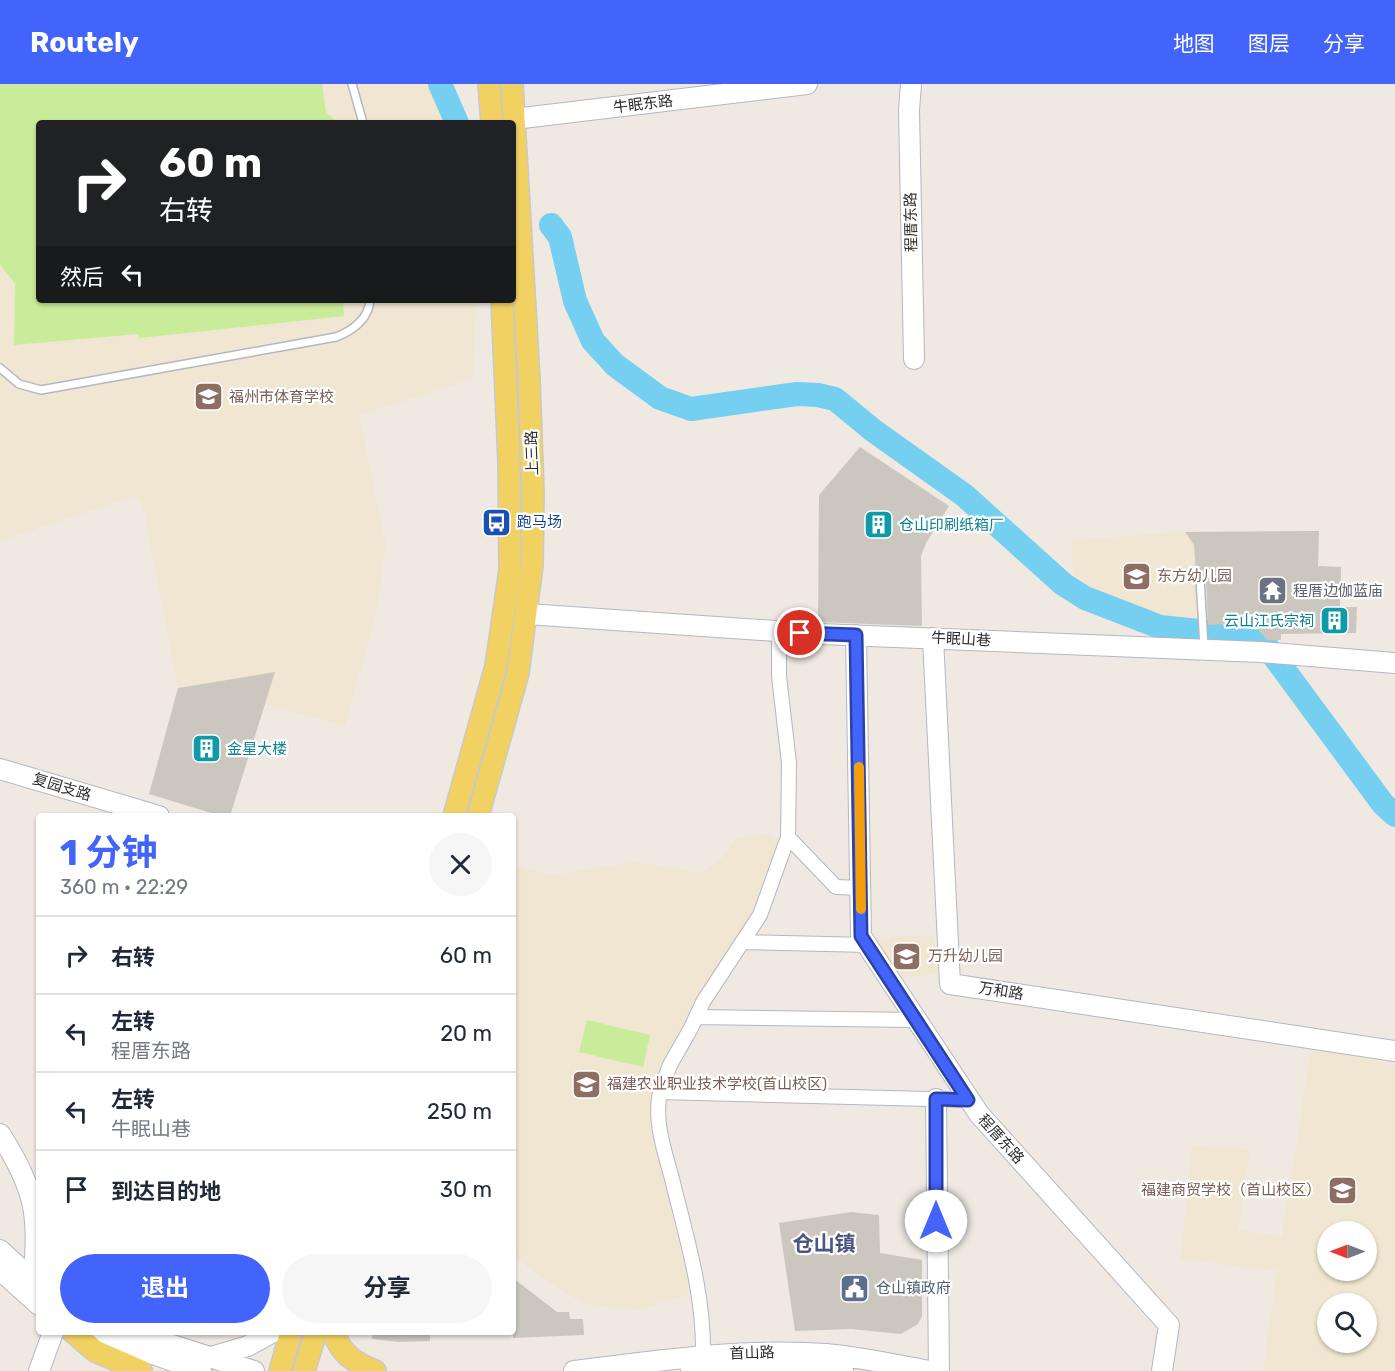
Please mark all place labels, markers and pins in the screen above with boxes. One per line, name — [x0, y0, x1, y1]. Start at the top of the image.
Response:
school or university icon: 福州市体育学校 — [192, 381, 224, 413]
place label: 福州市体育学校 — [229, 388, 334, 406]
bus stop icon: 跑马场 — [480, 506, 512, 538]
building icon: 仓山印刷纸箱厂 — [862, 509, 894, 541]
place label: 跑马场 — [517, 513, 562, 531]
place label: 仓山印刷纸箱厂 — [899, 516, 1004, 534]
school or university icon: 东方幼儿园 — [1120, 560, 1152, 592]
place label: 东方幼儿园 — [1157, 567, 1232, 585]
temple icon: 程厝边伽蓝庙 — [1256, 575, 1288, 607]
place label: 程厝边伽蓝庙 — [1293, 582, 1383, 600]
building icon: 云山江氏宗祠 — [1319, 605, 1351, 637]
pin — [774, 607, 825, 658]
place label: 云山江氏宗祠 — [1224, 612, 1314, 630]
building icon: 金星大楼 — [190, 733, 222, 765]
place label: 金星大楼 — [227, 740, 287, 758]
school or university icon: 万升幼儿园 — [891, 940, 923, 972]
place label: 万升幼儿园 — [928, 947, 1003, 965]
school or university icon: 福建农业职业技术学校(首山校区) — [570, 1068, 602, 1100]
place label: 福建农业职业技术学校(首山校区) — [607, 1075, 827, 1093]
school or university icon: 福建商贸学校（首山校区） — [1326, 1174, 1358, 1206]
place label: 福建商贸学校（首山校区） — [1141, 1181, 1321, 1199]
public building icon: 仓山镇政府 — [839, 1272, 871, 1304]
place label: 仓山镇政府 — [876, 1279, 951, 1297]

